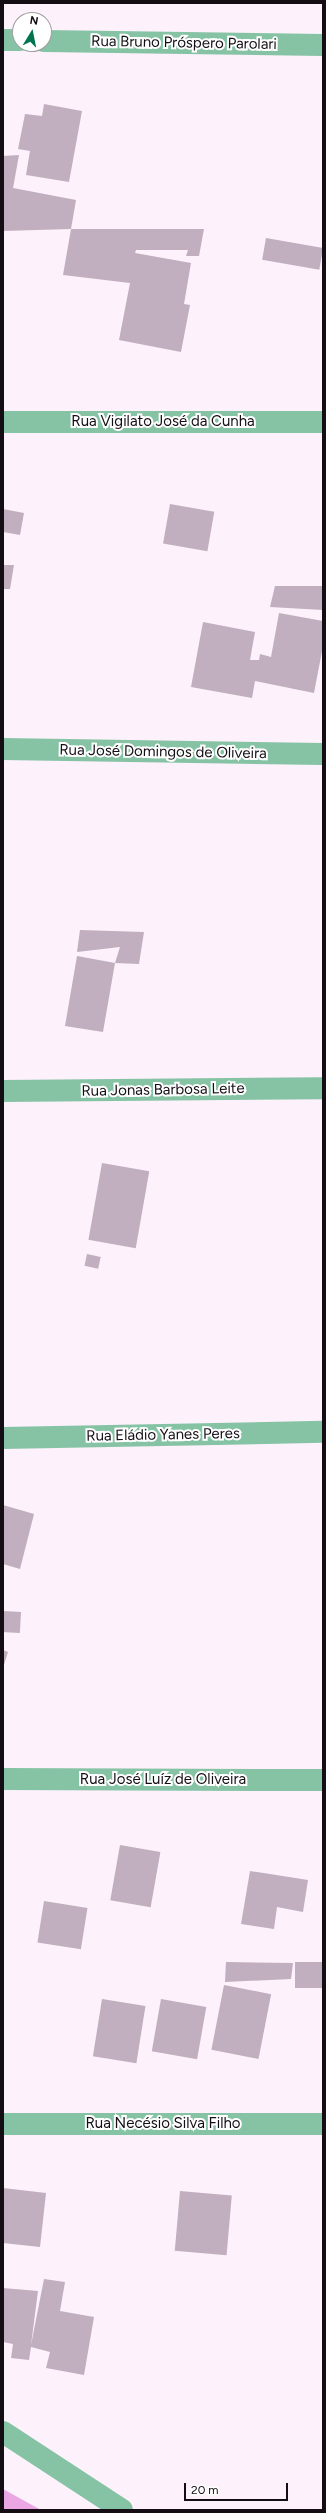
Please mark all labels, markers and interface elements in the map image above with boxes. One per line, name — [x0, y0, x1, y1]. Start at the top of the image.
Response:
north arrow — [12, 12, 52, 52]
text: N — [29, 14, 39, 28]
street label: Rua Bruno Próspero Parolari — [91, 32, 277, 54]
street label: Rua Vigilato José da Cunha — [71, 413, 255, 431]
street label: Rua José Domingos de Oliveira — [59, 741, 267, 763]
street label: Rua Jonas Barbosa Leite — [81, 1080, 245, 1100]
street label: Rua Eládio Yanes Peres — [86, 1425, 240, 1445]
street label: Rua José Luíz de Oliveira — [80, 1771, 246, 1789]
street label: Rua Necésio Silva Filho — [85, 2115, 241, 2133]
scale bar — [186, 2475, 290, 2501]
text: 20 m — [191, 2483, 219, 2497]

